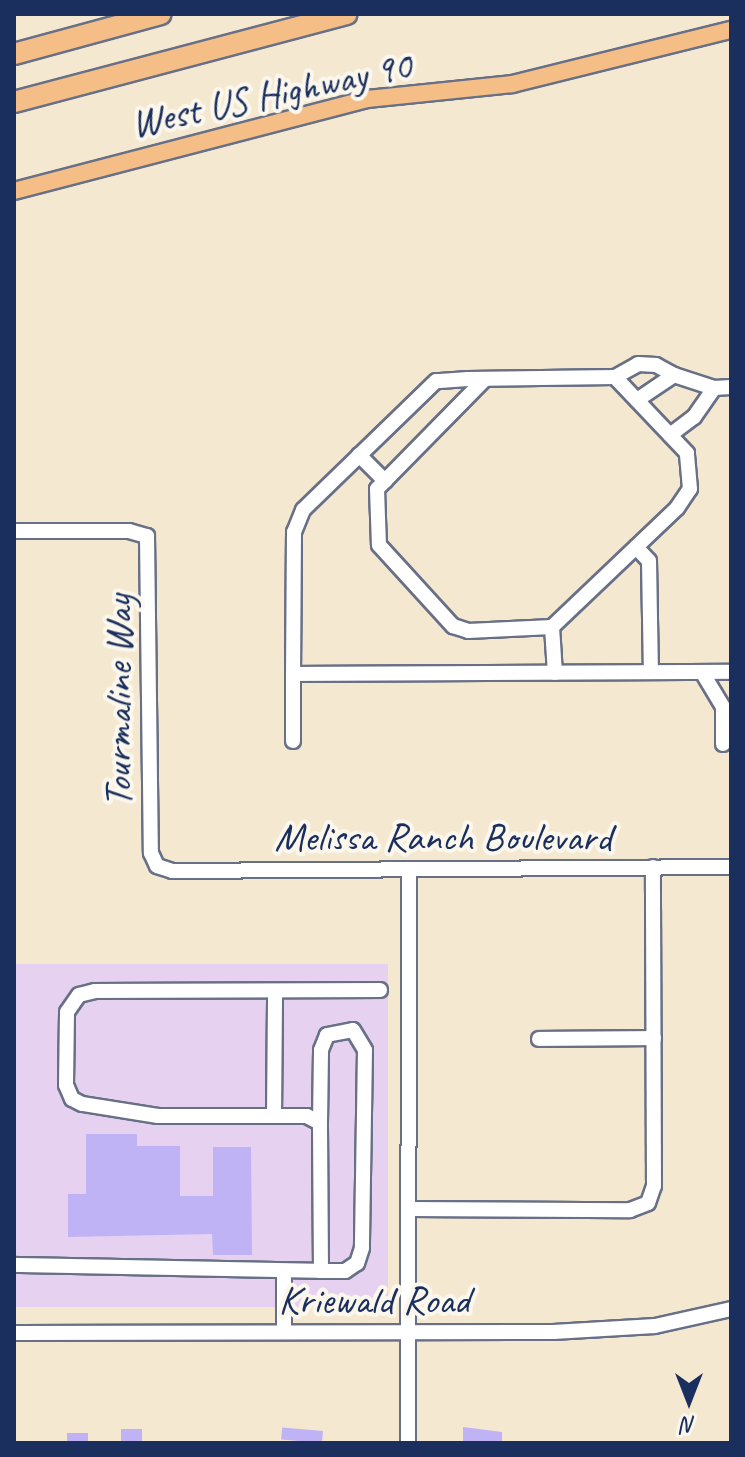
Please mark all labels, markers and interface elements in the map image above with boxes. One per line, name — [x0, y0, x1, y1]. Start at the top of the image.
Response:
street label: West US Highway 90 — [126, 41, 416, 147]
street label: Tourmaline Way — [94, 595, 142, 807]
street label: Melissa Ranch Boulevard — [274, 813, 612, 861]
street label: Kriewald Road — [278, 1276, 470, 1324]
north arrow — [649, 1361, 729, 1441]
text: N — [682, 1411, 696, 1439]

